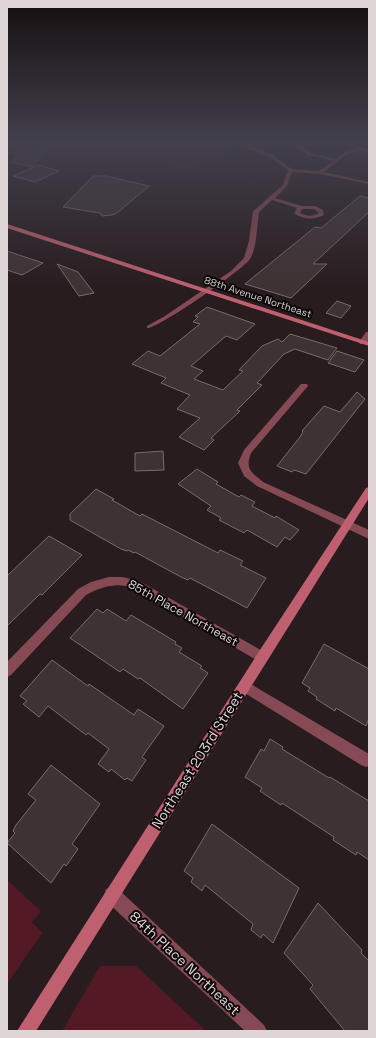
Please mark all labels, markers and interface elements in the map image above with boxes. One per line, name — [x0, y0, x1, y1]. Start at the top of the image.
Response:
street label: 88th Avenue Northeast — [203, 273, 314, 321]
street label: 85th Place Northeast — [125, 576, 241, 650]
street label: Northeast 203rd Street — [147, 688, 247, 832]
street label: 84th Place Northeast — [126, 907, 244, 1019]

